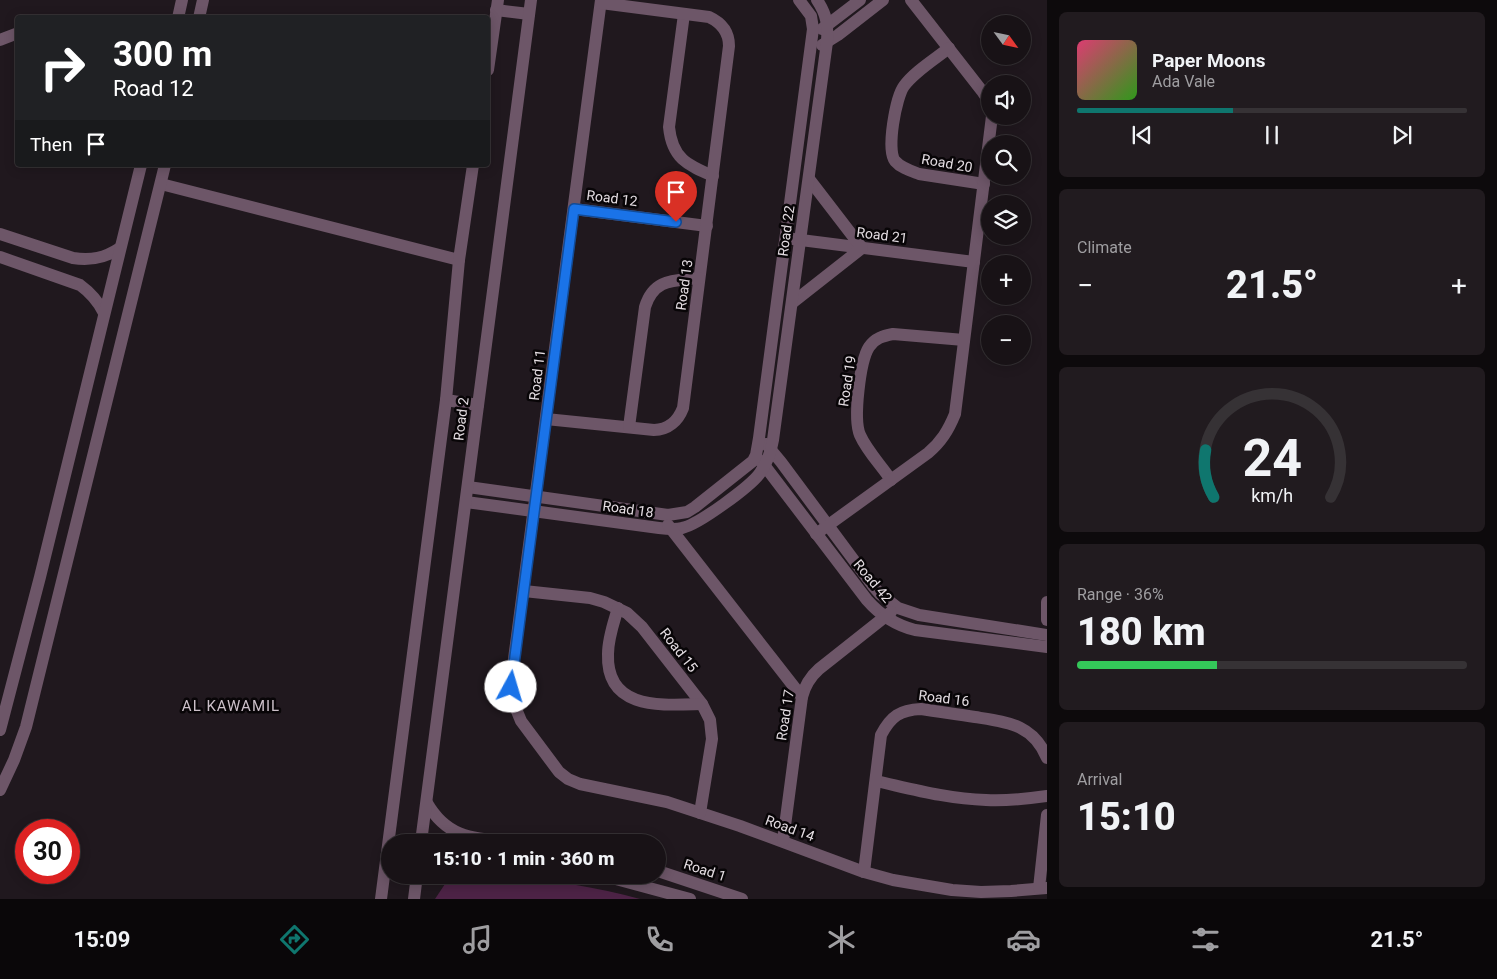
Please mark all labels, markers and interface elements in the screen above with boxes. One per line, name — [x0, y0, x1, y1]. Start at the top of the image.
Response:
north arrow — [981, 15, 1031, 65]
map controls — [981, 15, 1031, 365]
text: 300 m — [113, 34, 212, 75]
icon: right — [30, 35, 95, 100]
text: Paper Moons — [1152, 49, 1265, 72]
text: Ada Vale — [1152, 72, 1215, 91]
button: sound — [981, 75, 1031, 125]
text: Road 12 — [113, 76, 194, 101]
icon: previous — [1128, 121, 1156, 149]
icon: pause — [1258, 121, 1286, 149]
icon: next — [1388, 121, 1416, 149]
icon: arrive — [82, 130, 110, 158]
text: Then — [30, 133, 72, 156]
button: search — [981, 135, 1031, 185]
street label: Road 20 — [920, 151, 974, 175]
pin — [655, 171, 697, 222]
icon: arrive — [662, 178, 690, 206]
street label: Road 12 — [586, 187, 639, 209]
button: layers — [981, 195, 1031, 245]
street label: Road 22 — [775, 204, 798, 258]
street label: Road 21 — [856, 224, 908, 246]
text: Climate — [1077, 238, 1132, 257]
button: + — [981, 255, 1031, 305]
street label: Road 13 — [673, 258, 695, 312]
text: 21.5° — [1226, 263, 1318, 307]
text: − — [1077, 269, 1093, 302]
text: + — [1451, 269, 1467, 302]
button: − — [981, 315, 1031, 365]
street label: Road 11 — [526, 349, 548, 401]
street label: Road 19 — [835, 354, 859, 408]
street label: Road 2 — [450, 396, 472, 442]
text: 24 — [1242, 428, 1302, 489]
text: km/h — [1251, 485, 1293, 506]
street label: Road 18 — [601, 498, 655, 521]
street label: Road 42 — [850, 556, 896, 606]
text: Range · 36% — [1077, 585, 1164, 604]
text: 180 km — [1077, 610, 1206, 654]
street label: Road 15 — [657, 625, 701, 675]
position arrow — [484, 660, 536, 712]
street label: Road 16 — [918, 687, 971, 709]
street label: Road 17 — [773, 688, 797, 742]
district label: AL KAWAMIL — [182, 697, 280, 715]
text: Arrival — [1077, 770, 1122, 789]
text: 15:10 — [1077, 795, 1176, 839]
street label: Road 14 — [763, 812, 817, 844]
speed limit sign: 30 — [15, 819, 80, 884]
text: 15:10 · 1 min · 360 m — [432, 847, 615, 870]
street label: Road 1 — [682, 856, 728, 884]
icon: directions — [277, 922, 312, 957]
icon: music — [460, 922, 495, 957]
icon: phone — [642, 922, 677, 957]
icon: climate — [824, 922, 859, 957]
icon: car — [1006, 922, 1041, 957]
icon: filters — [1188, 922, 1223, 957]
text: 15:09 — [74, 927, 130, 952]
text: 21.5° — [1370, 927, 1423, 952]

